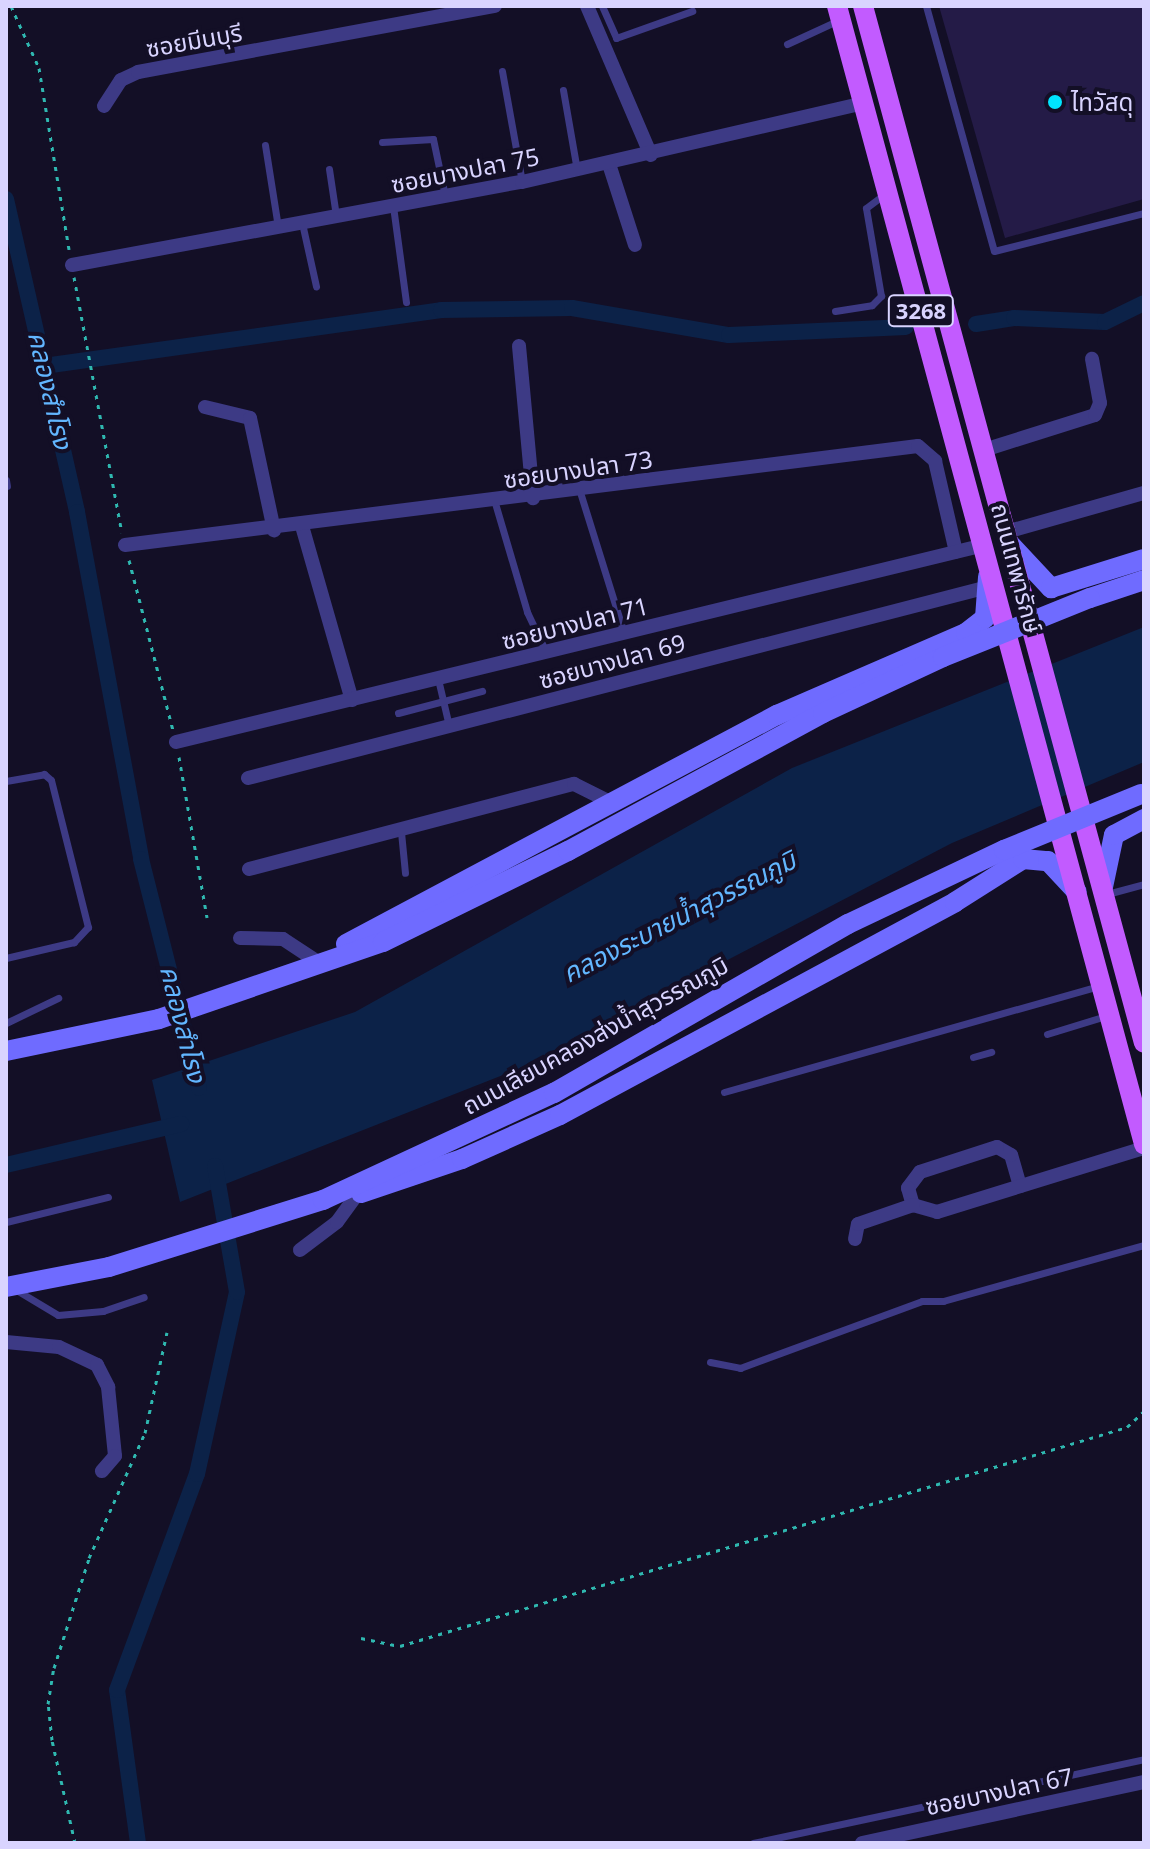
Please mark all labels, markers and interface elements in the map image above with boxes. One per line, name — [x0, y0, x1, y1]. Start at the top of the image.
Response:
street label: ซอยมีนบุรี — [144, 17, 244, 63]
place label: ไทวัสดุ — [1071, 88, 1133, 116]
marker: ไทวัสดุ — [1046, 93, 1064, 111]
street label: ซอยบางปลา 75 — [389, 142, 541, 198]
road number: 3268 — [887, 293, 955, 329]
water label: คลองสำโรง — [21, 328, 79, 452]
street label: ซอยบางปลา 73 — [502, 444, 654, 494]
street label: ถนนเทพารักษ์ — [986, 500, 1048, 636]
street label: ซอยบางปลา 71 — [499, 591, 651, 655]
street label: ซอยบางปลา 69 — [536, 628, 688, 694]
water label: คลองระบายน้ำสุวรรณภูมิ — [557, 845, 801, 989]
street label: ถนนเลียบคลองส่งน้ำสุวรรณภูมิ — [457, 950, 733, 1120]
water label: คลองสำโรง — [153, 962, 213, 1086]
street label: ซอยบางปลา 67 — [923, 1761, 1075, 1821]

